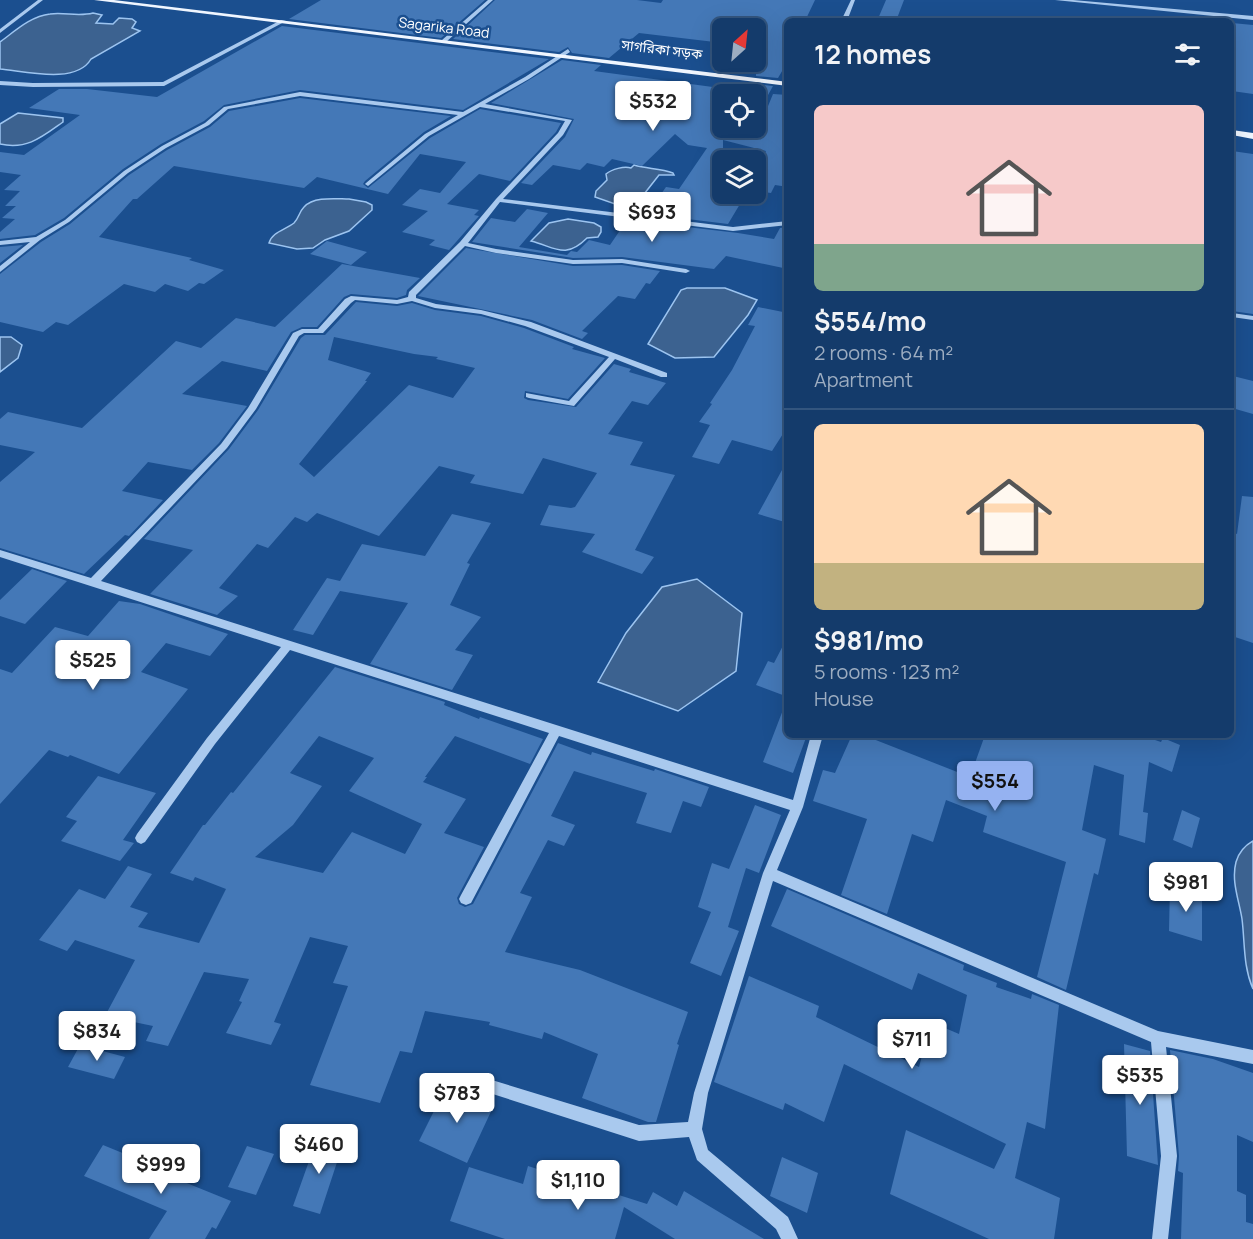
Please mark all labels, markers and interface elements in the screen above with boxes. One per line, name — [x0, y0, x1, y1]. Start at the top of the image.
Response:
street label: Sagarika Road — [397, 12, 491, 42]
north arrow — [712, 18, 766, 72]
map controls — [712, 18, 766, 204]
street label: সাগরিকা সড়ক — [619, 34, 704, 63]
text: 12 homes — [814, 36, 931, 72]
icon: filters — [1171, 38, 1204, 71]
pin: $532 — [617, 81, 689, 132]
button: locate — [712, 84, 766, 138]
text: $532 — [629, 87, 677, 114]
icon: home — [955, 144, 1063, 252]
button: layers — [712, 150, 766, 204]
pin: $693 — [616, 192, 688, 243]
text: $693 — [628, 198, 676, 225]
text: $554/mo — [814, 303, 926, 339]
text: 2 rooms · 64 m² — [814, 339, 953, 366]
text: Apartment — [814, 366, 913, 393]
icon: home — [955, 463, 1063, 571]
text: $981/mo — [814, 622, 924, 658]
pin: $525 — [57, 640, 129, 691]
text: $525 — [69, 646, 117, 673]
text: 5 rooms · 123 m² — [814, 658, 959, 685]
text: House — [814, 685, 874, 712]
pin: $554 — [959, 761, 1031, 812]
text: $554 — [971, 767, 1019, 794]
pin: $981 — [1150, 862, 1222, 913]
text: $981 — [1163, 868, 1209, 895]
pin: $834 — [61, 1011, 133, 1062]
text: $834 — [73, 1017, 121, 1044]
pin: $711 — [876, 1019, 948, 1070]
text: $711 — [892, 1025, 932, 1052]
pin: $535 — [1104, 1055, 1176, 1106]
text: $535 — [1116, 1061, 1164, 1088]
pin: $783 — [421, 1073, 493, 1124]
text: $783 — [433, 1079, 481, 1106]
pin: $460 — [283, 1124, 355, 1175]
text: $460 — [294, 1130, 344, 1157]
pin: $999 — [125, 1144, 197, 1195]
text: $999 — [136, 1150, 186, 1177]
pin: $1,110 — [529, 1160, 627, 1211]
text: $1,110 — [551, 1166, 605, 1193]

